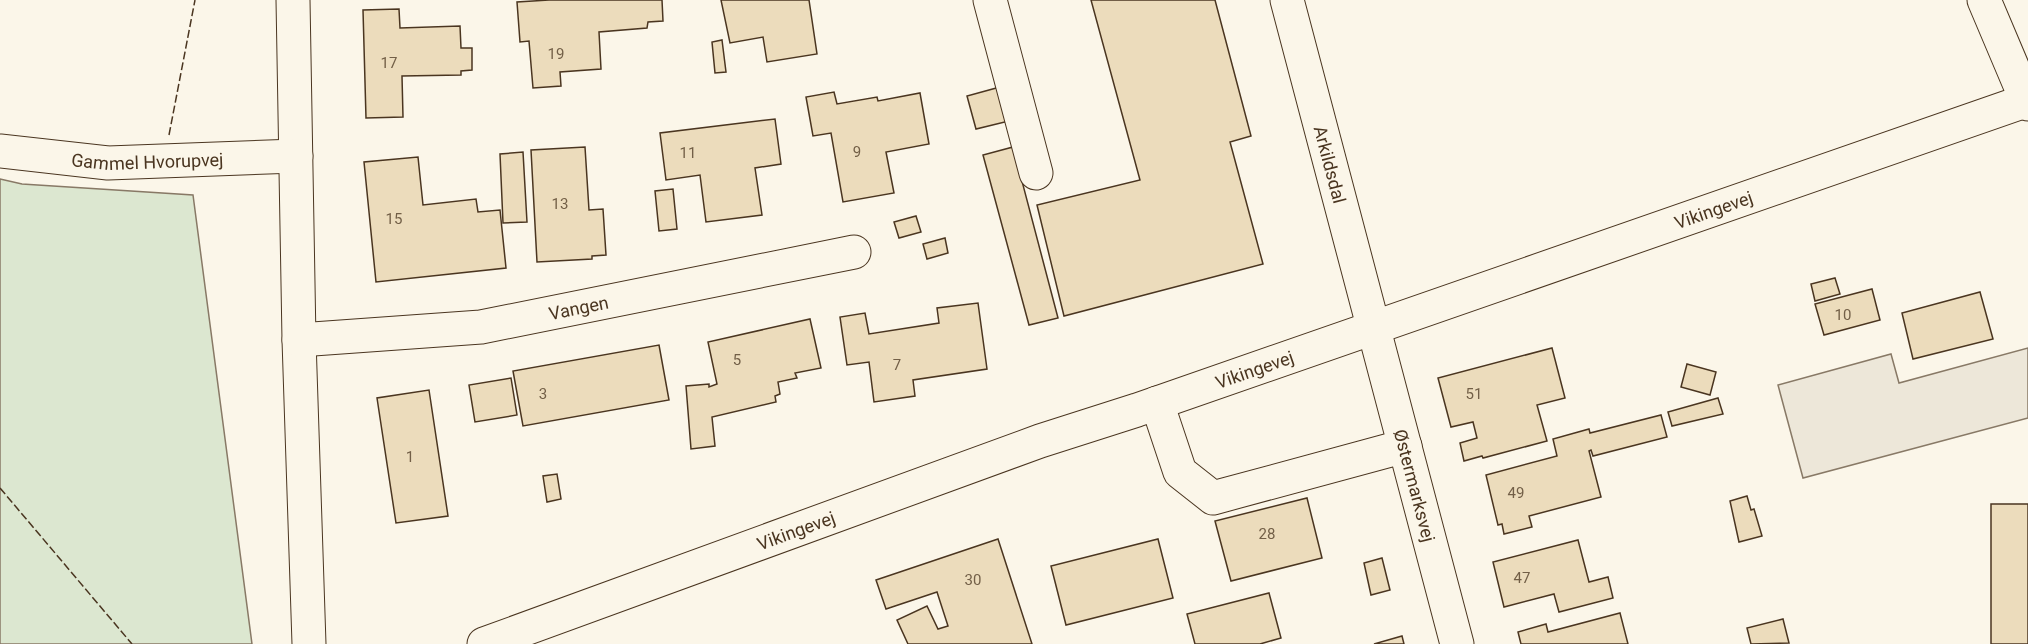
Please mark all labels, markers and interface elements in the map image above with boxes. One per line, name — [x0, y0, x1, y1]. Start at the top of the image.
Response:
house number: 19 — [548, 45, 564, 63]
house number: 17 — [381, 54, 397, 72]
street label: Arkildsdal — [1310, 123, 1351, 206]
house number: 9 — [853, 143, 861, 161]
house number: 11 — [680, 144, 696, 162]
street label: Gammel Hvorupvej — [70, 148, 224, 174]
street label: Vikingevej — [1672, 186, 1755, 233]
house number: 13 — [552, 195, 568, 213]
house number: 15 — [386, 210, 402, 228]
street label: Vangen — [547, 291, 610, 324]
house number: 10 — [1835, 306, 1851, 324]
street label: Vikingevej — [1213, 346, 1296, 392]
house number: 5 — [733, 351, 741, 369]
house number: 7 — [893, 356, 901, 374]
house number: 3 — [539, 385, 547, 403]
house number: 51 — [1466, 385, 1482, 403]
street label: Østermarksvej — [1390, 427, 1440, 544]
house number: 1 — [406, 448, 414, 466]
house number: 49 — [1508, 484, 1524, 502]
street label: Vikingevej — [754, 506, 838, 554]
house number: 28 — [1259, 525, 1275, 543]
house number: 47 — [1514, 569, 1530, 587]
house number: 30 — [965, 571, 981, 589]

